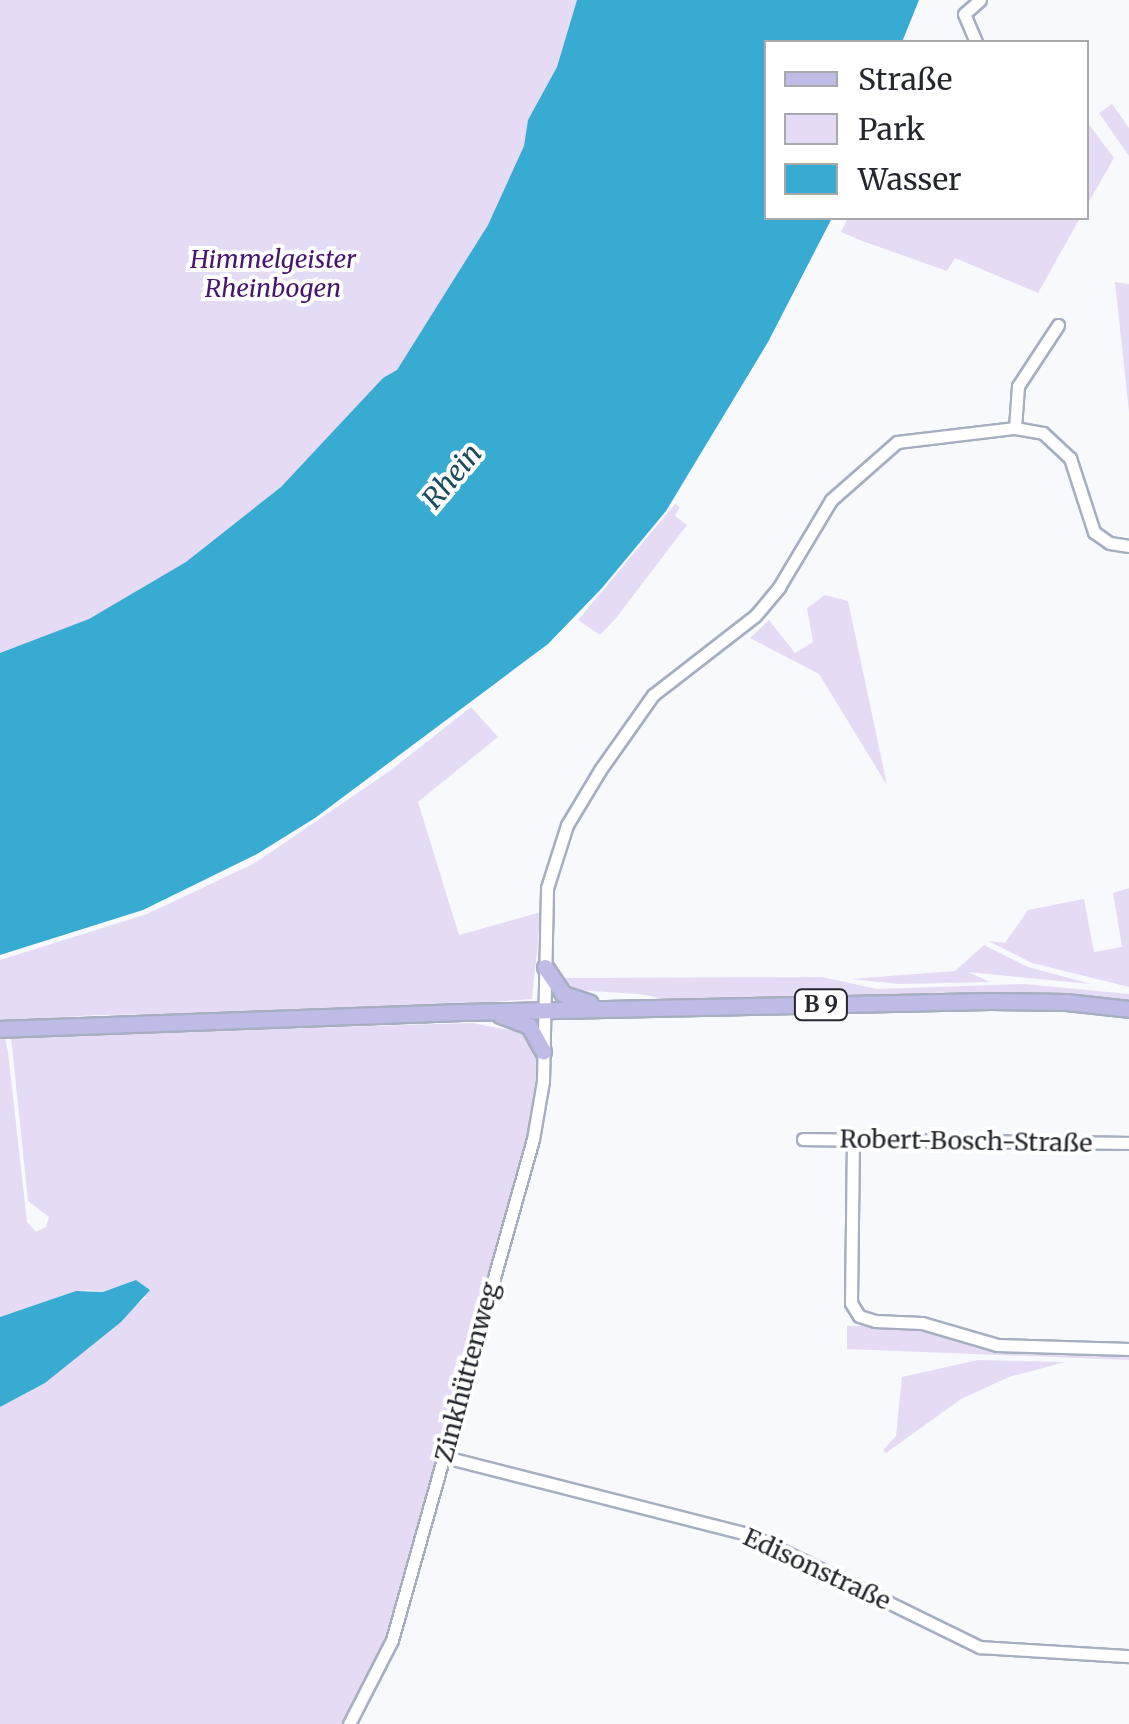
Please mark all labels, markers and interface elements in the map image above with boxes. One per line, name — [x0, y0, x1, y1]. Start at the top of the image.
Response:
legend — [764, 40, 1089, 220]
text: Straße — [858, 60, 952, 98]
text: Park — [858, 110, 925, 148]
text: Wasser — [858, 160, 961, 198]
park label: Himmelgeister Rheinbogen — [190, 245, 356, 304]
water label: Rhein — [415, 437, 489, 515]
road number: B 9 — [794, 988, 848, 1022]
street label: Robert-Bosch-Straße — [839, 1124, 1093, 1158]
street label: Zinkhüttenweg — [429, 1279, 505, 1465]
street label: Edisonstraße — [739, 1522, 895, 1616]

